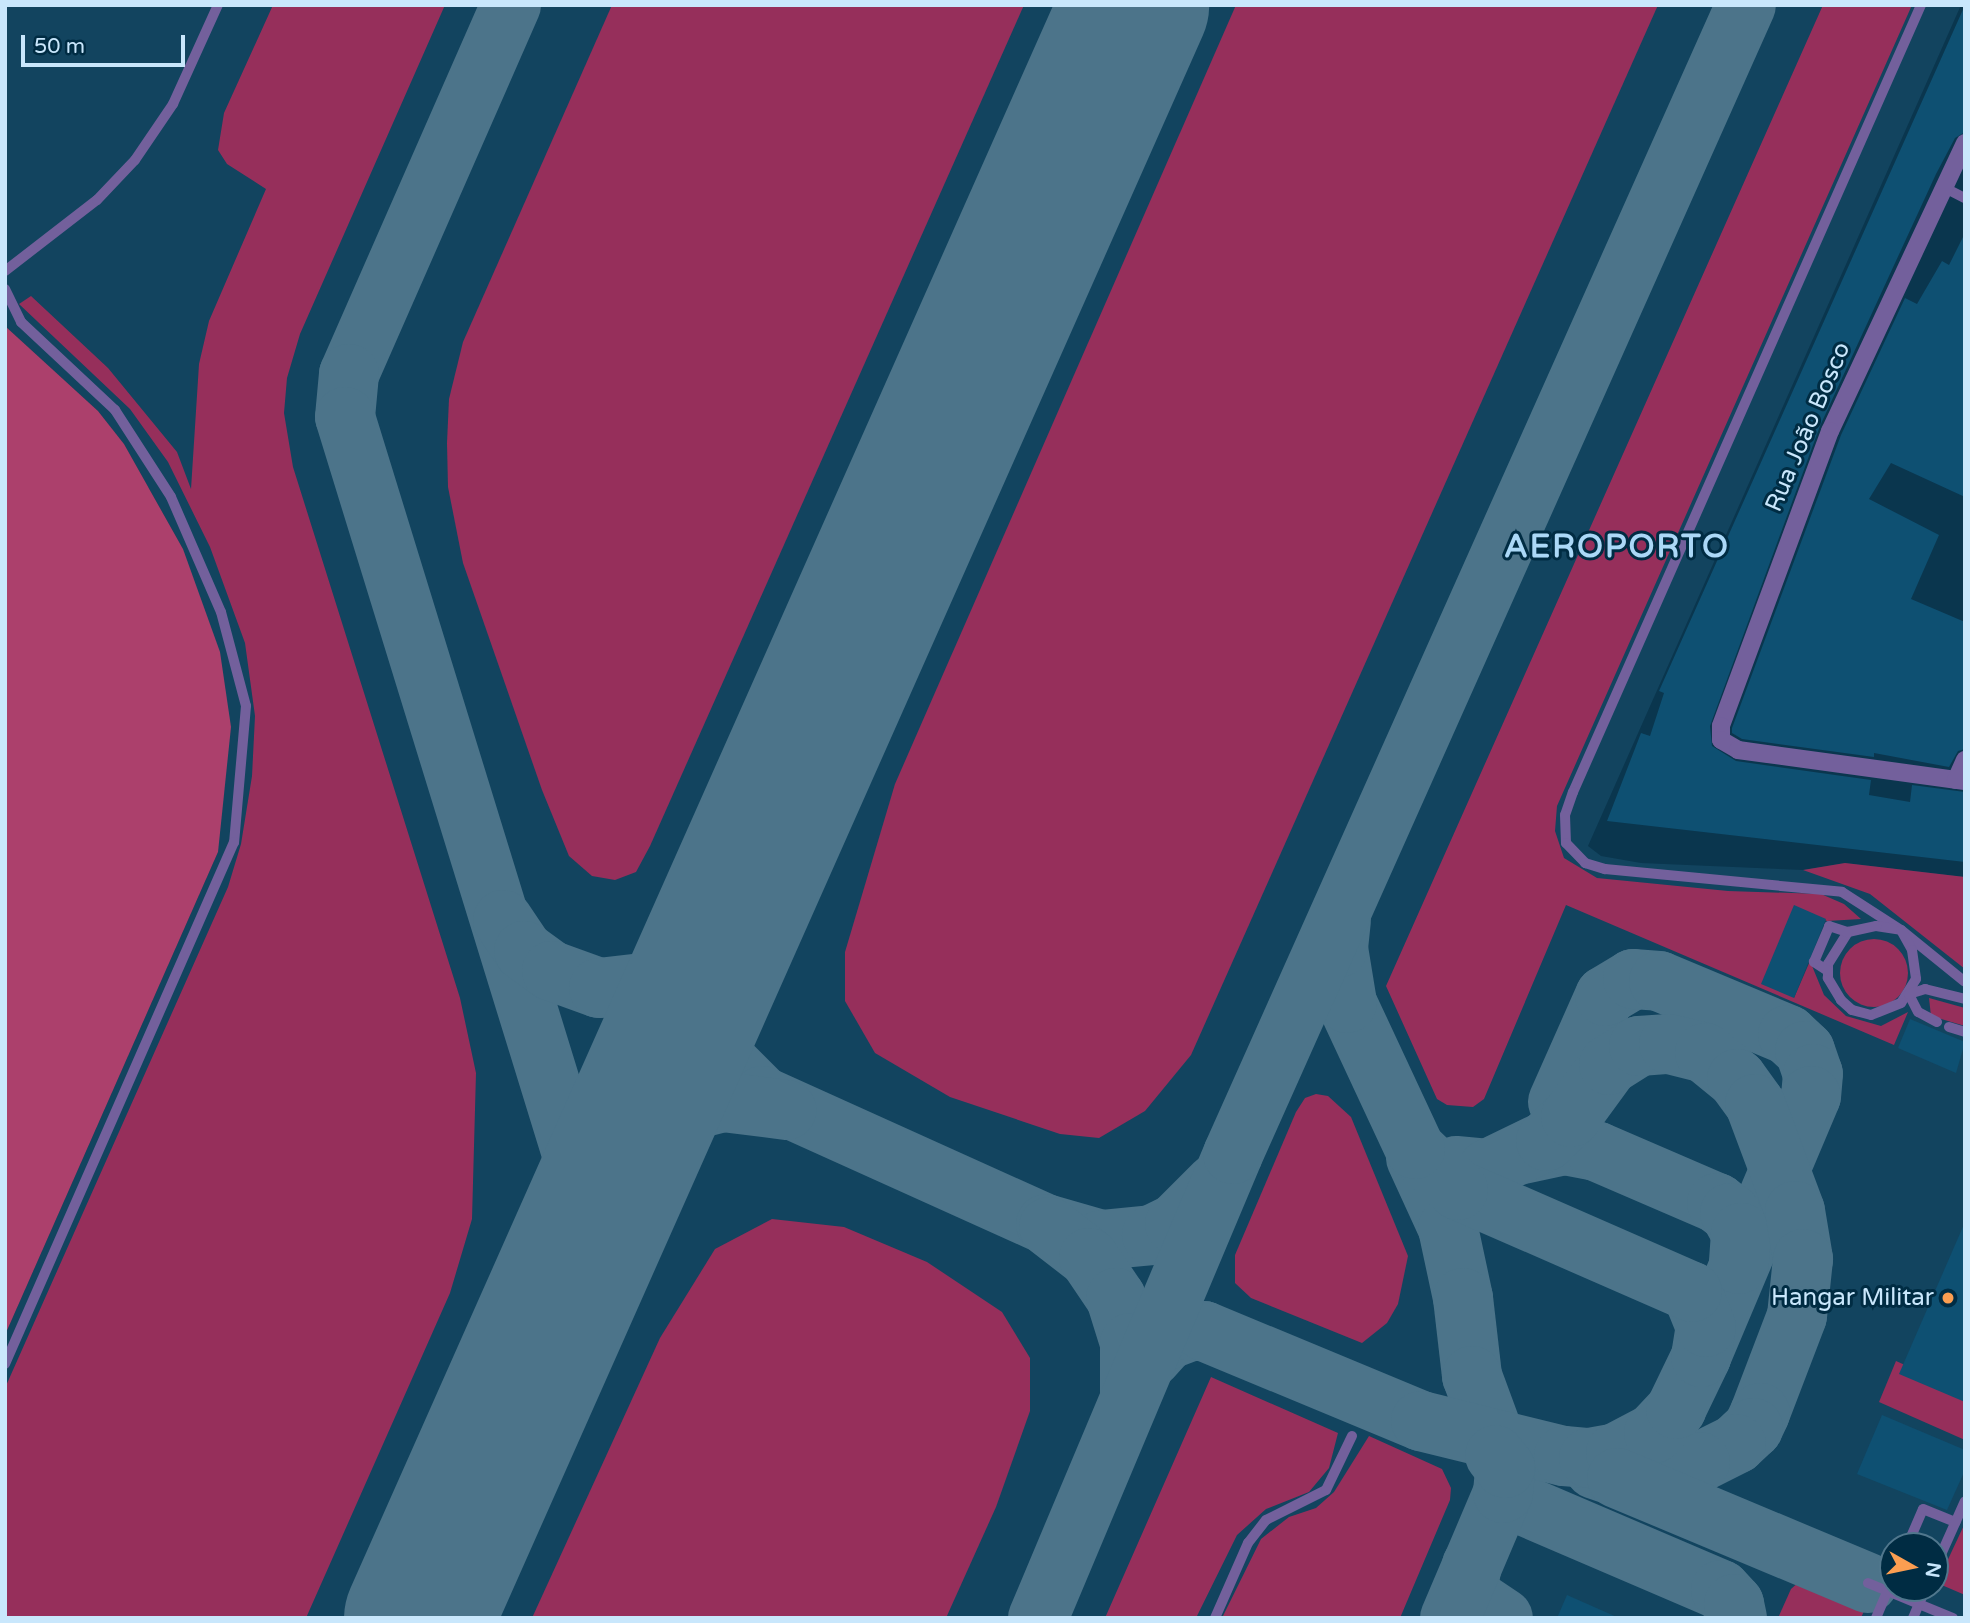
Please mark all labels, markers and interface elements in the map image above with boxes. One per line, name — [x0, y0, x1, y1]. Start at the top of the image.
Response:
scale bar — [24, 21, 189, 65]
text: 50 m — [34, 34, 85, 59]
street label: Rua João Bosco — [1759, 338, 1857, 516]
district label: AEROPORTO — [1505, 528, 1729, 566]
place label: Hangar Militar — [1771, 1284, 1934, 1312]
marker: Hangar Militar — [1940, 1290, 1956, 1306]
north arrow — [1879, 1532, 1949, 1602]
text: N — [1921, 1561, 1945, 1579]

